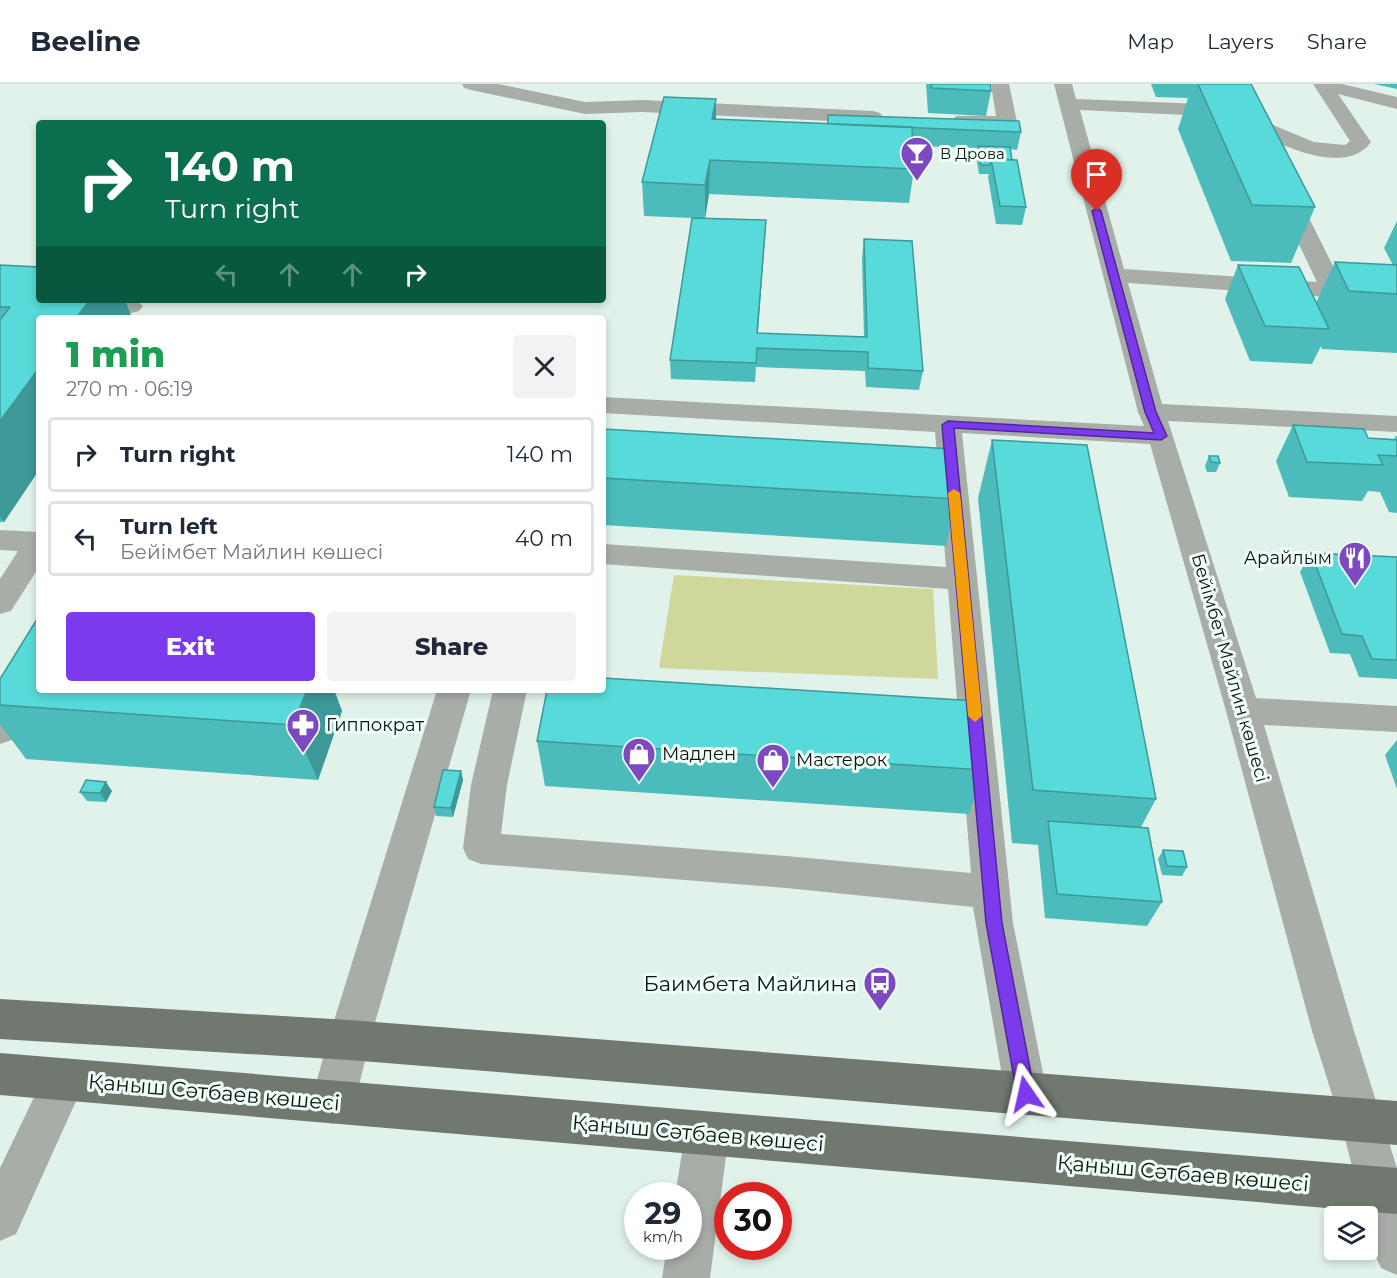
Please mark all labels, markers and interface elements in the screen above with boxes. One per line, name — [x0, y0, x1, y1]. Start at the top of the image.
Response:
text: Beeline — [30, 24, 141, 58]
text: Map — [1127, 29, 1174, 54]
text: Layers — [1207, 29, 1274, 54]
text: Share — [1307, 29, 1367, 54]
bar icon: В Дрова — [899, 135, 935, 182]
text: 140 m — [165, 140, 295, 192]
icon: right — [66, 144, 144, 222]
place label: В Дрова — [940, 144, 1005, 163]
pin — [1071, 149, 1122, 211]
icon: arrive — [1080, 158, 1113, 191]
text: Turn right — [165, 192, 300, 225]
icon: left — [210, 258, 243, 291]
icon: ahead — [273, 258, 306, 291]
icon: ahead — [336, 258, 369, 291]
icon: right — [399, 258, 432, 291]
text: 1 min — [66, 332, 165, 376]
button: close — [513, 335, 576, 398]
text: 270 m · 06:19 — [66, 377, 193, 401]
icon: right — [69, 438, 102, 471]
text: Turn right — [120, 441, 235, 468]
text: 140 m — [507, 441, 573, 468]
text: Turn left — [120, 513, 218, 540]
icon: left — [69, 522, 102, 555]
text: 40 m — [515, 525, 573, 552]
text: Бейімбет Майлин көшесі — [120, 540, 383, 564]
restaurant icon: Арайлым — [1337, 540, 1373, 587]
place label: Арайлым — [1244, 547, 1332, 569]
street label: Бейімбет Майлин көшесі — [1187, 551, 1273, 785]
button: Exit — [66, 612, 315, 681]
button: Share — [327, 612, 576, 681]
pharmacy icon: Гиппократ — [285, 707, 321, 754]
place label: Гиппократ — [326, 714, 424, 736]
shop icon: Мадлен — [621, 736, 657, 783]
shop icon: Мастерок — [755, 742, 791, 789]
place label: Мадлен — [662, 743, 736, 765]
place label: Мастерок — [796, 749, 888, 771]
bus stop icon: Баимбета Майлина — [862, 965, 898, 1012]
place label: Баимбета Майлина — [643, 971, 857, 996]
position arrow — [994, 1062, 1058, 1126]
street label: Қаныш Сәтбаев көшесі — [87, 1069, 341, 1115]
street label: Қаныш Сәтбаев көшесі — [571, 1110, 825, 1156]
street label: Қаныш Сәтбаев көшесі — [1056, 1150, 1310, 1196]
speed limit sign: 30 — [714, 1182, 792, 1260]
text: 29 — [645, 1195, 681, 1232]
map controls — [1324, 1206, 1378, 1260]
button: layers — [1324, 1206, 1378, 1260]
text: km/h — [643, 1227, 683, 1246]

